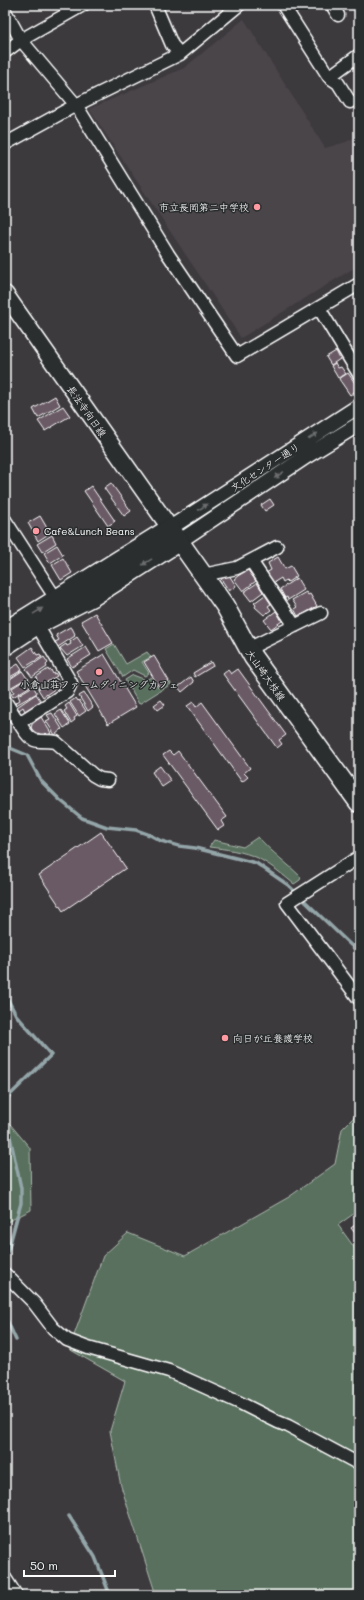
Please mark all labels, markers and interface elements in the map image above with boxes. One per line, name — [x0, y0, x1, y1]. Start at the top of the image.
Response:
place label: 市立長岡第二中学校 — [159, 200, 249, 214]
marker: 市立長岡第二中学校 — [252, 202, 262, 212]
street label: 長法寺向日線 — [64, 382, 110, 440]
one-way arrow — [307, 433, 318, 440]
street label: 文化センター通り — [228, 439, 302, 495]
one-way arrow — [274, 471, 284, 479]
one-way arrow — [197, 503, 209, 510]
place label: Cafe&Lunch Beans — [44, 524, 135, 538]
marker: Cafe&Lunch Beans — [31, 526, 41, 536]
one-way arrow — [142, 558, 153, 566]
one-way arrow — [32, 607, 44, 614]
street label: 大山崎大枝線 — [243, 646, 289, 704]
marker: 小倉山荘ファームダイニングカフェ — [94, 667, 104, 677]
place label: 小倉山荘ファームダイニングカフェ — [20, 677, 178, 691]
place label: 向日が丘養護学校 — [233, 1031, 313, 1045]
marker: 向日が丘養護学校 — [220, 1033, 230, 1043]
scale bar — [24, 1552, 115, 1578]
text: 50 m — [30, 1557, 58, 1573]

